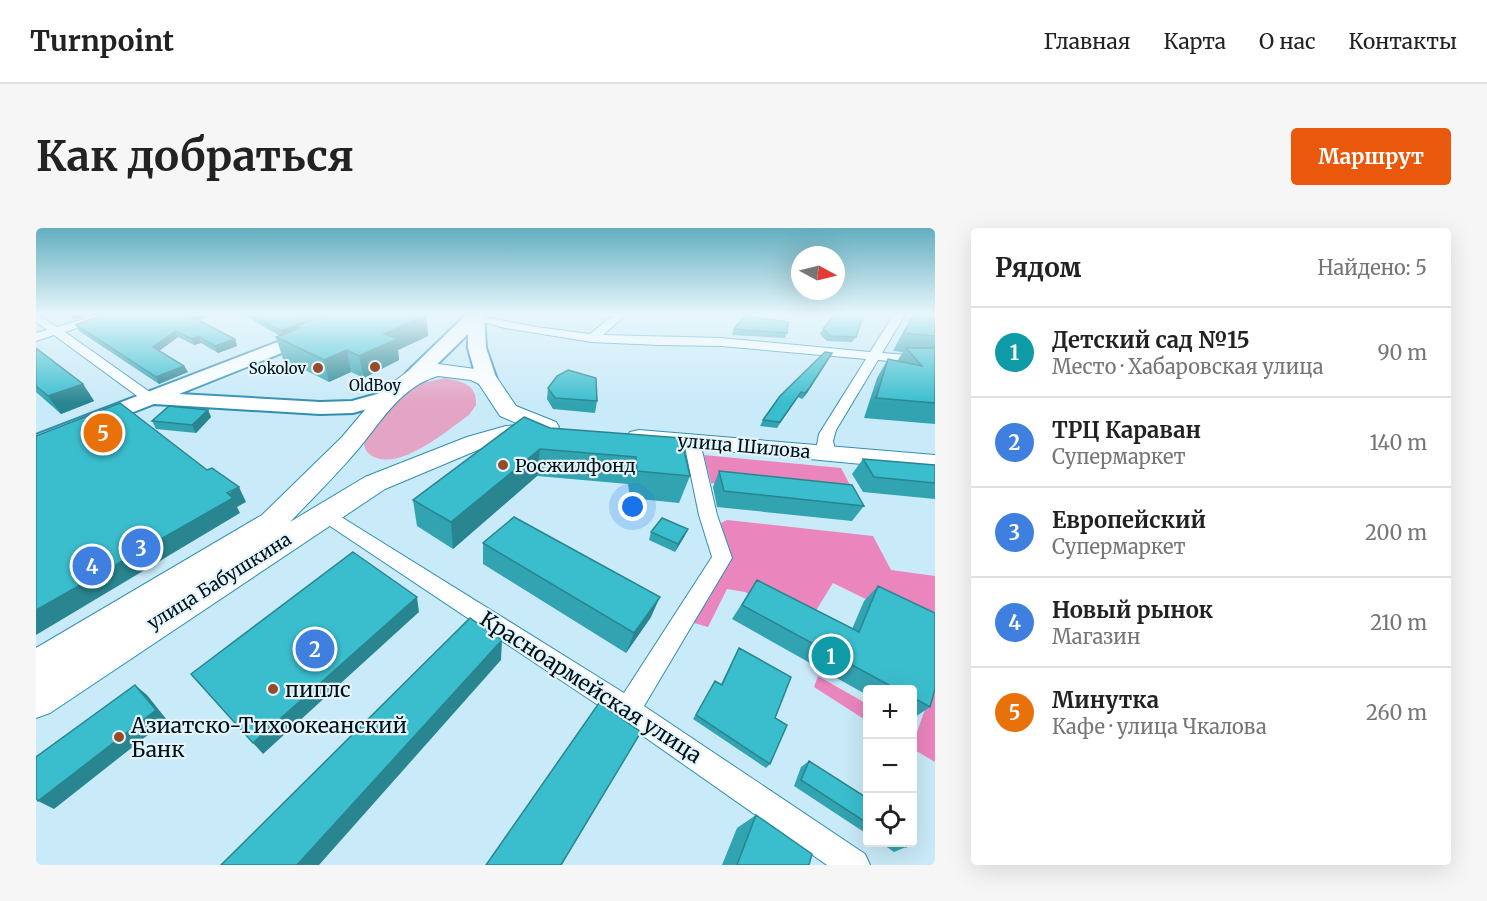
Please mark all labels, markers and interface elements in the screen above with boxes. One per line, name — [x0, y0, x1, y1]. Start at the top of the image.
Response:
text: Turnpoint — [30, 23, 174, 59]
text: Главная — [1044, 28, 1131, 55]
text: Карта — [1164, 28, 1226, 55]
text: О нас — [1259, 28, 1316, 55]
text: Контакты — [1349, 28, 1457, 55]
button: Маршрут — [1291, 128, 1451, 185]
text: Как добраться — [36, 130, 354, 182]
north arrow — [791, 246, 845, 300]
text: Рядом — [995, 251, 1081, 284]
text: Найдено: 5 — [1318, 255, 1427, 280]
text: Детский сад №15 — [1052, 326, 1250, 354]
text: 1 — [1010, 340, 1019, 365]
text: 90 m — [1377, 340, 1427, 365]
text: Место · Хабаровская улица — [1052, 354, 1324, 379]
place label: Sokolov — [249, 359, 306, 378]
marker: OldBoy — [368, 360, 382, 374]
marker: Sokolov — [311, 361, 325, 375]
place label: OldBoy — [349, 376, 401, 395]
pin: 5 — [84, 410, 122, 456]
text: ТРЦ Караван — [1052, 416, 1201, 444]
street label: улица Шилова — [677, 429, 812, 463]
text: 2 — [1009, 430, 1020, 455]
text: 140 m — [1370, 430, 1427, 455]
text: Супермаркет — [1052, 444, 1186, 469]
place label: Росжилфонд — [515, 454, 636, 477]
marker: Росжилфонд — [496, 458, 510, 472]
your location — [618, 492, 647, 521]
text: Европейский — [1052, 506, 1206, 534]
text: 3 — [1009, 520, 1020, 545]
text: 200 m — [1365, 520, 1427, 545]
pin: 3 — [122, 526, 160, 570]
street label: улица Бабушкина — [143, 527, 296, 635]
text: Супермаркет — [1052, 534, 1186, 559]
pin: 4 — [72, 544, 112, 588]
text: Новый рынок — [1052, 596, 1213, 624]
street label: Красноармейская улица — [475, 605, 707, 769]
text: 4 — [1008, 610, 1021, 635]
text: 210 m — [1370, 610, 1427, 635]
text: Магазин — [1052, 624, 1141, 649]
pin: 2 — [296, 626, 334, 672]
pin: 1 — [812, 634, 850, 678]
place label: пиплс — [285, 676, 351, 703]
marker: пиплс — [266, 682, 280, 696]
map controls — [863, 685, 917, 847]
button: + — [863, 685, 917, 739]
text: Минутка — [1052, 686, 1159, 714]
text: 5 — [1009, 700, 1020, 725]
text: 260 m — [1366, 700, 1427, 725]
place label: Азиатско-Тихоокеанский Банк — [130, 712, 407, 763]
text: Кафе · улица Чкалова — [1052, 714, 1267, 739]
marker: Азиатско-Тихоокеанский Банк — [112, 730, 126, 744]
button: − — [863, 739, 917, 793]
button: locate — [863, 793, 917, 847]

